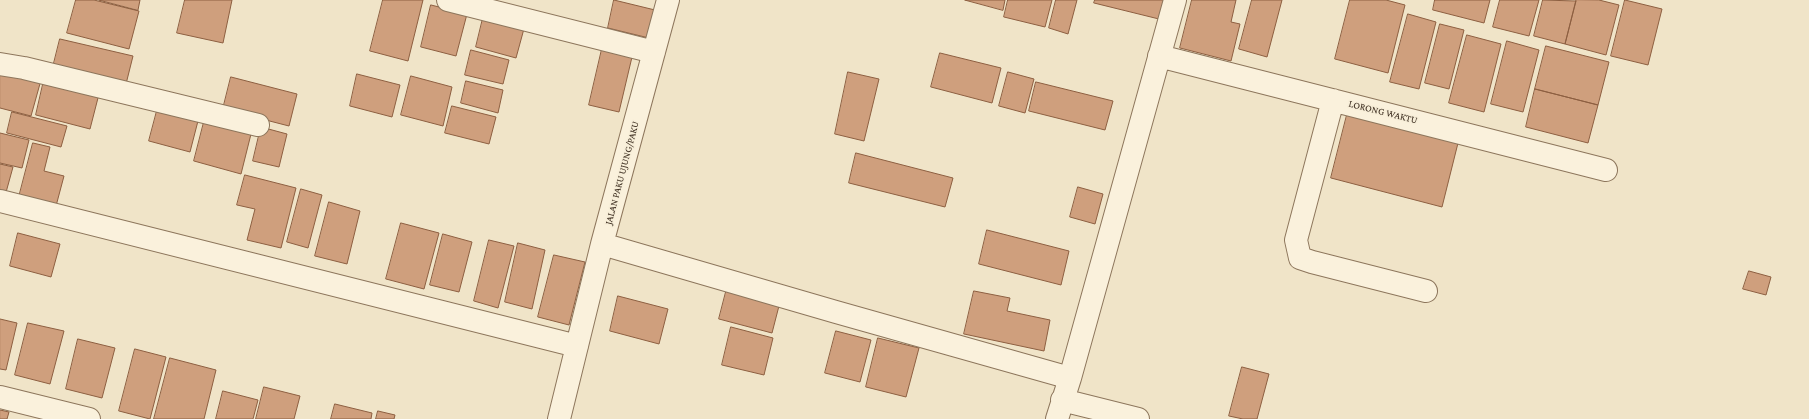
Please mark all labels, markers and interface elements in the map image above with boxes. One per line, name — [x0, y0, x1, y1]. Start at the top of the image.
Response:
street label: LORONG WAKTU — [1347, 98, 1419, 126]
street label: JALAN PAKU UJUNG/PAKU — [602, 120, 642, 226]

